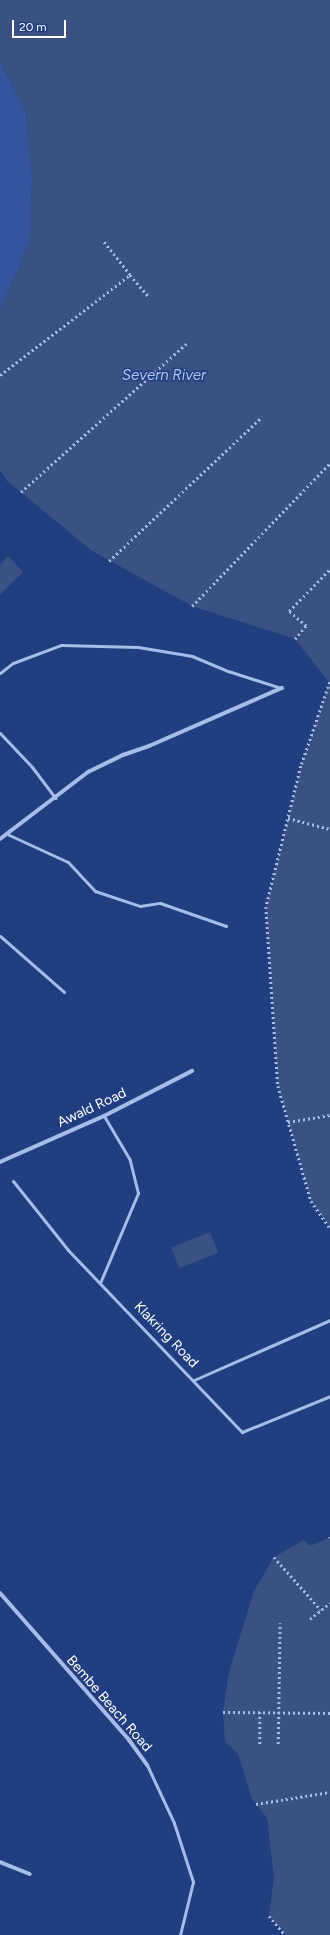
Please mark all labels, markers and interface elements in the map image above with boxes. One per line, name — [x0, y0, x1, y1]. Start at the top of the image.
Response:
scale bar — [14, 12, 68, 38]
text: 20 m — [19, 20, 47, 34]
water label: Severn River — [122, 367, 206, 385]
street label: Awald Road — [55, 1085, 129, 1131]
street label: Klakring Road — [130, 1299, 202, 1371]
street label: Bembe Beach Road — [63, 1653, 155, 1755]

